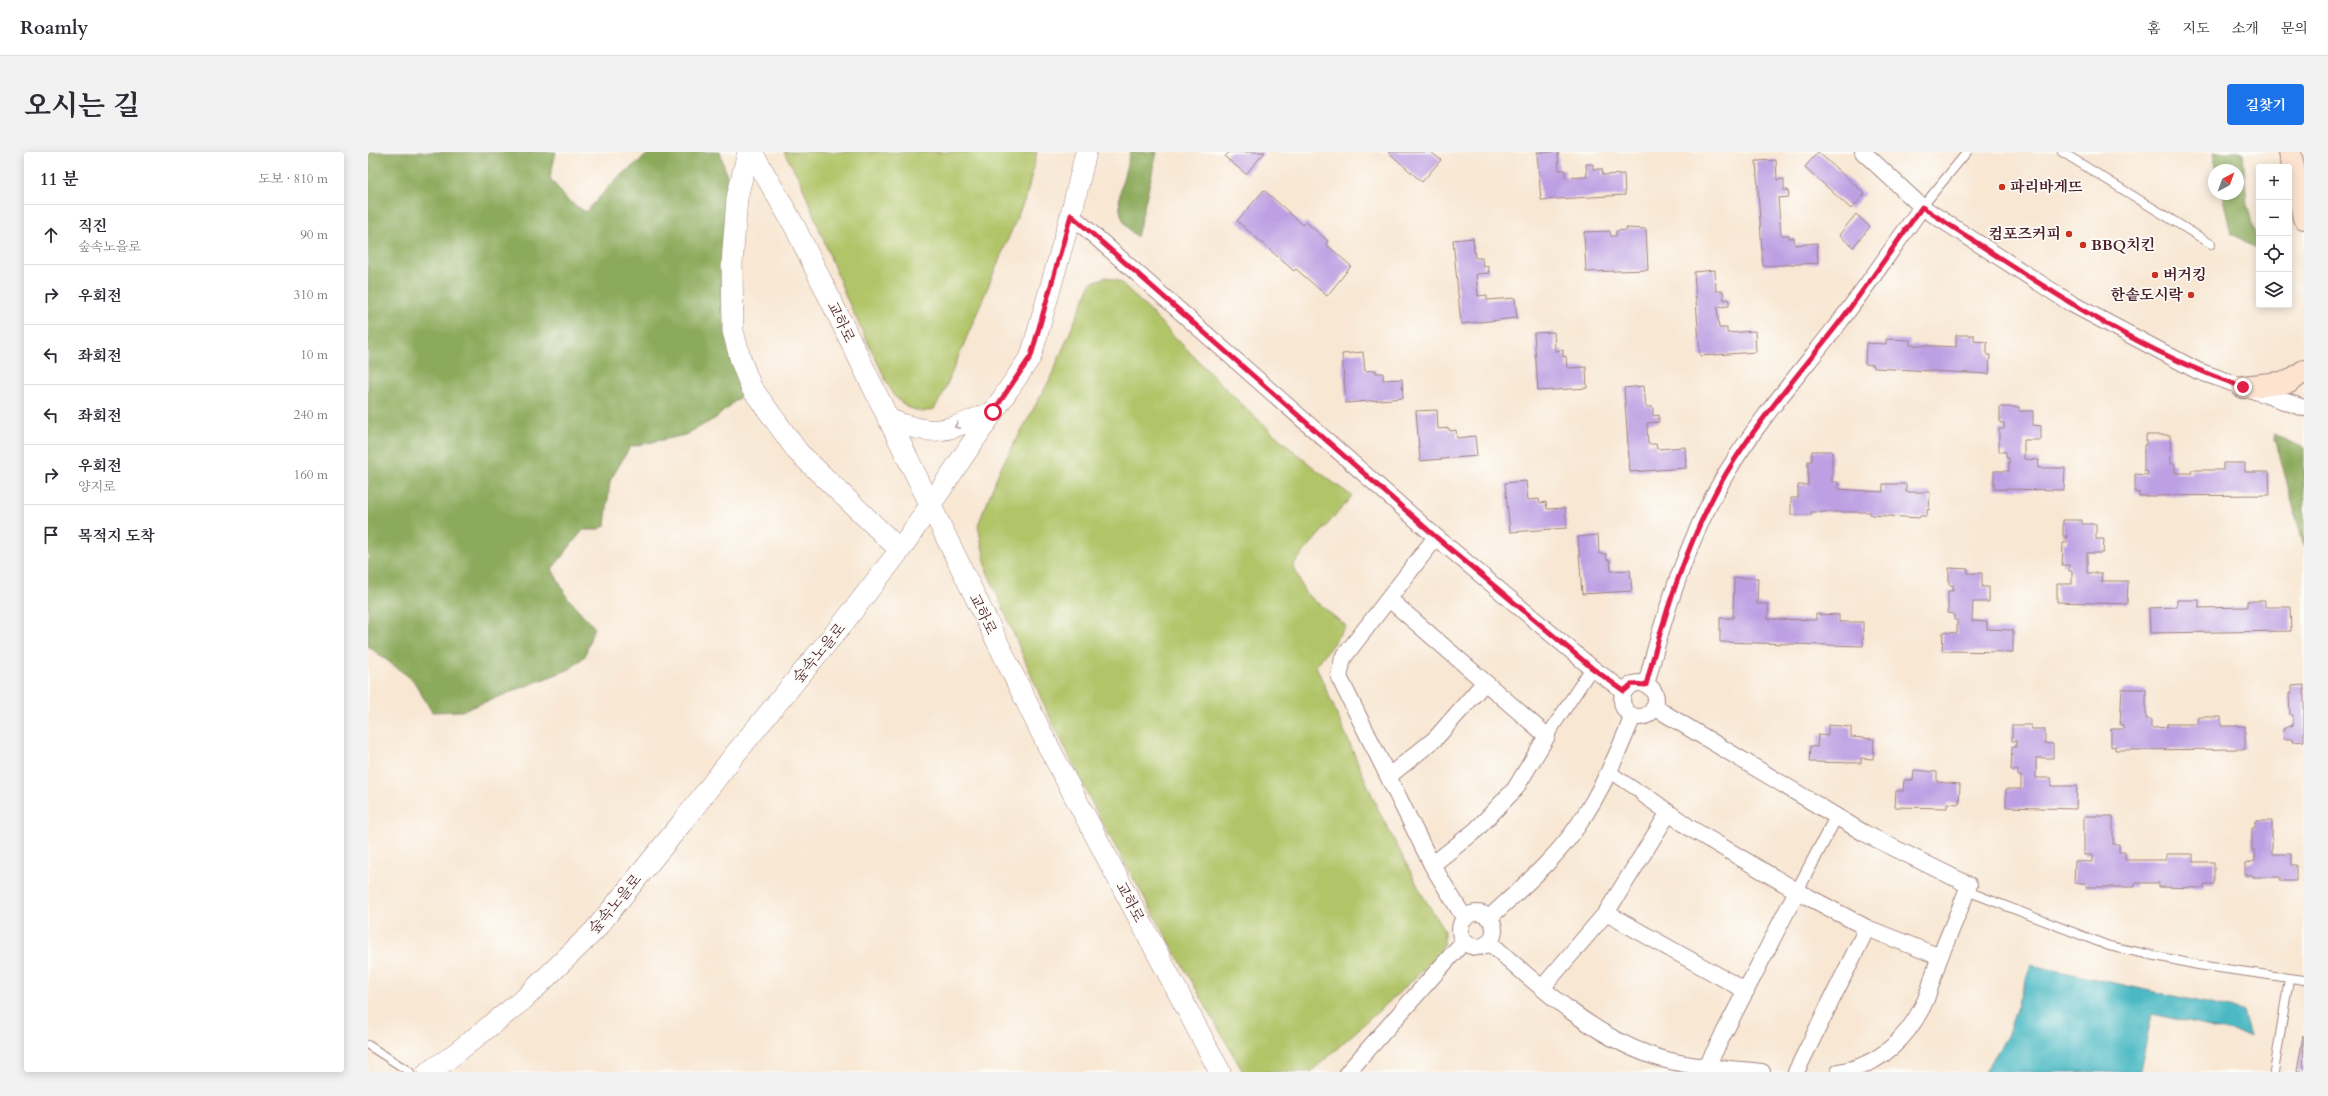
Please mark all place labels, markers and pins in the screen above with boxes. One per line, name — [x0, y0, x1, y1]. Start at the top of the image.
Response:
place label: 파리바게뜨 — [2010, 177, 2083, 197]
marker: 파리바게뜨 — [1997, 182, 2007, 192]
place label: 컴포즈커피 — [1989, 224, 2061, 244]
marker: 컴포즈커피 — [2064, 229, 2074, 239]
place label: BBQ치킨 — [2091, 235, 2155, 255]
marker: BBQ치킨 — [2078, 240, 2088, 250]
place label: 버거킹 — [2163, 265, 2206, 285]
marker: 버거킹 — [2150, 270, 2160, 280]
place label: 한솥도시락 — [2111, 285, 2184, 305]
marker: 한솥도시락 — [2186, 290, 2196, 300]

